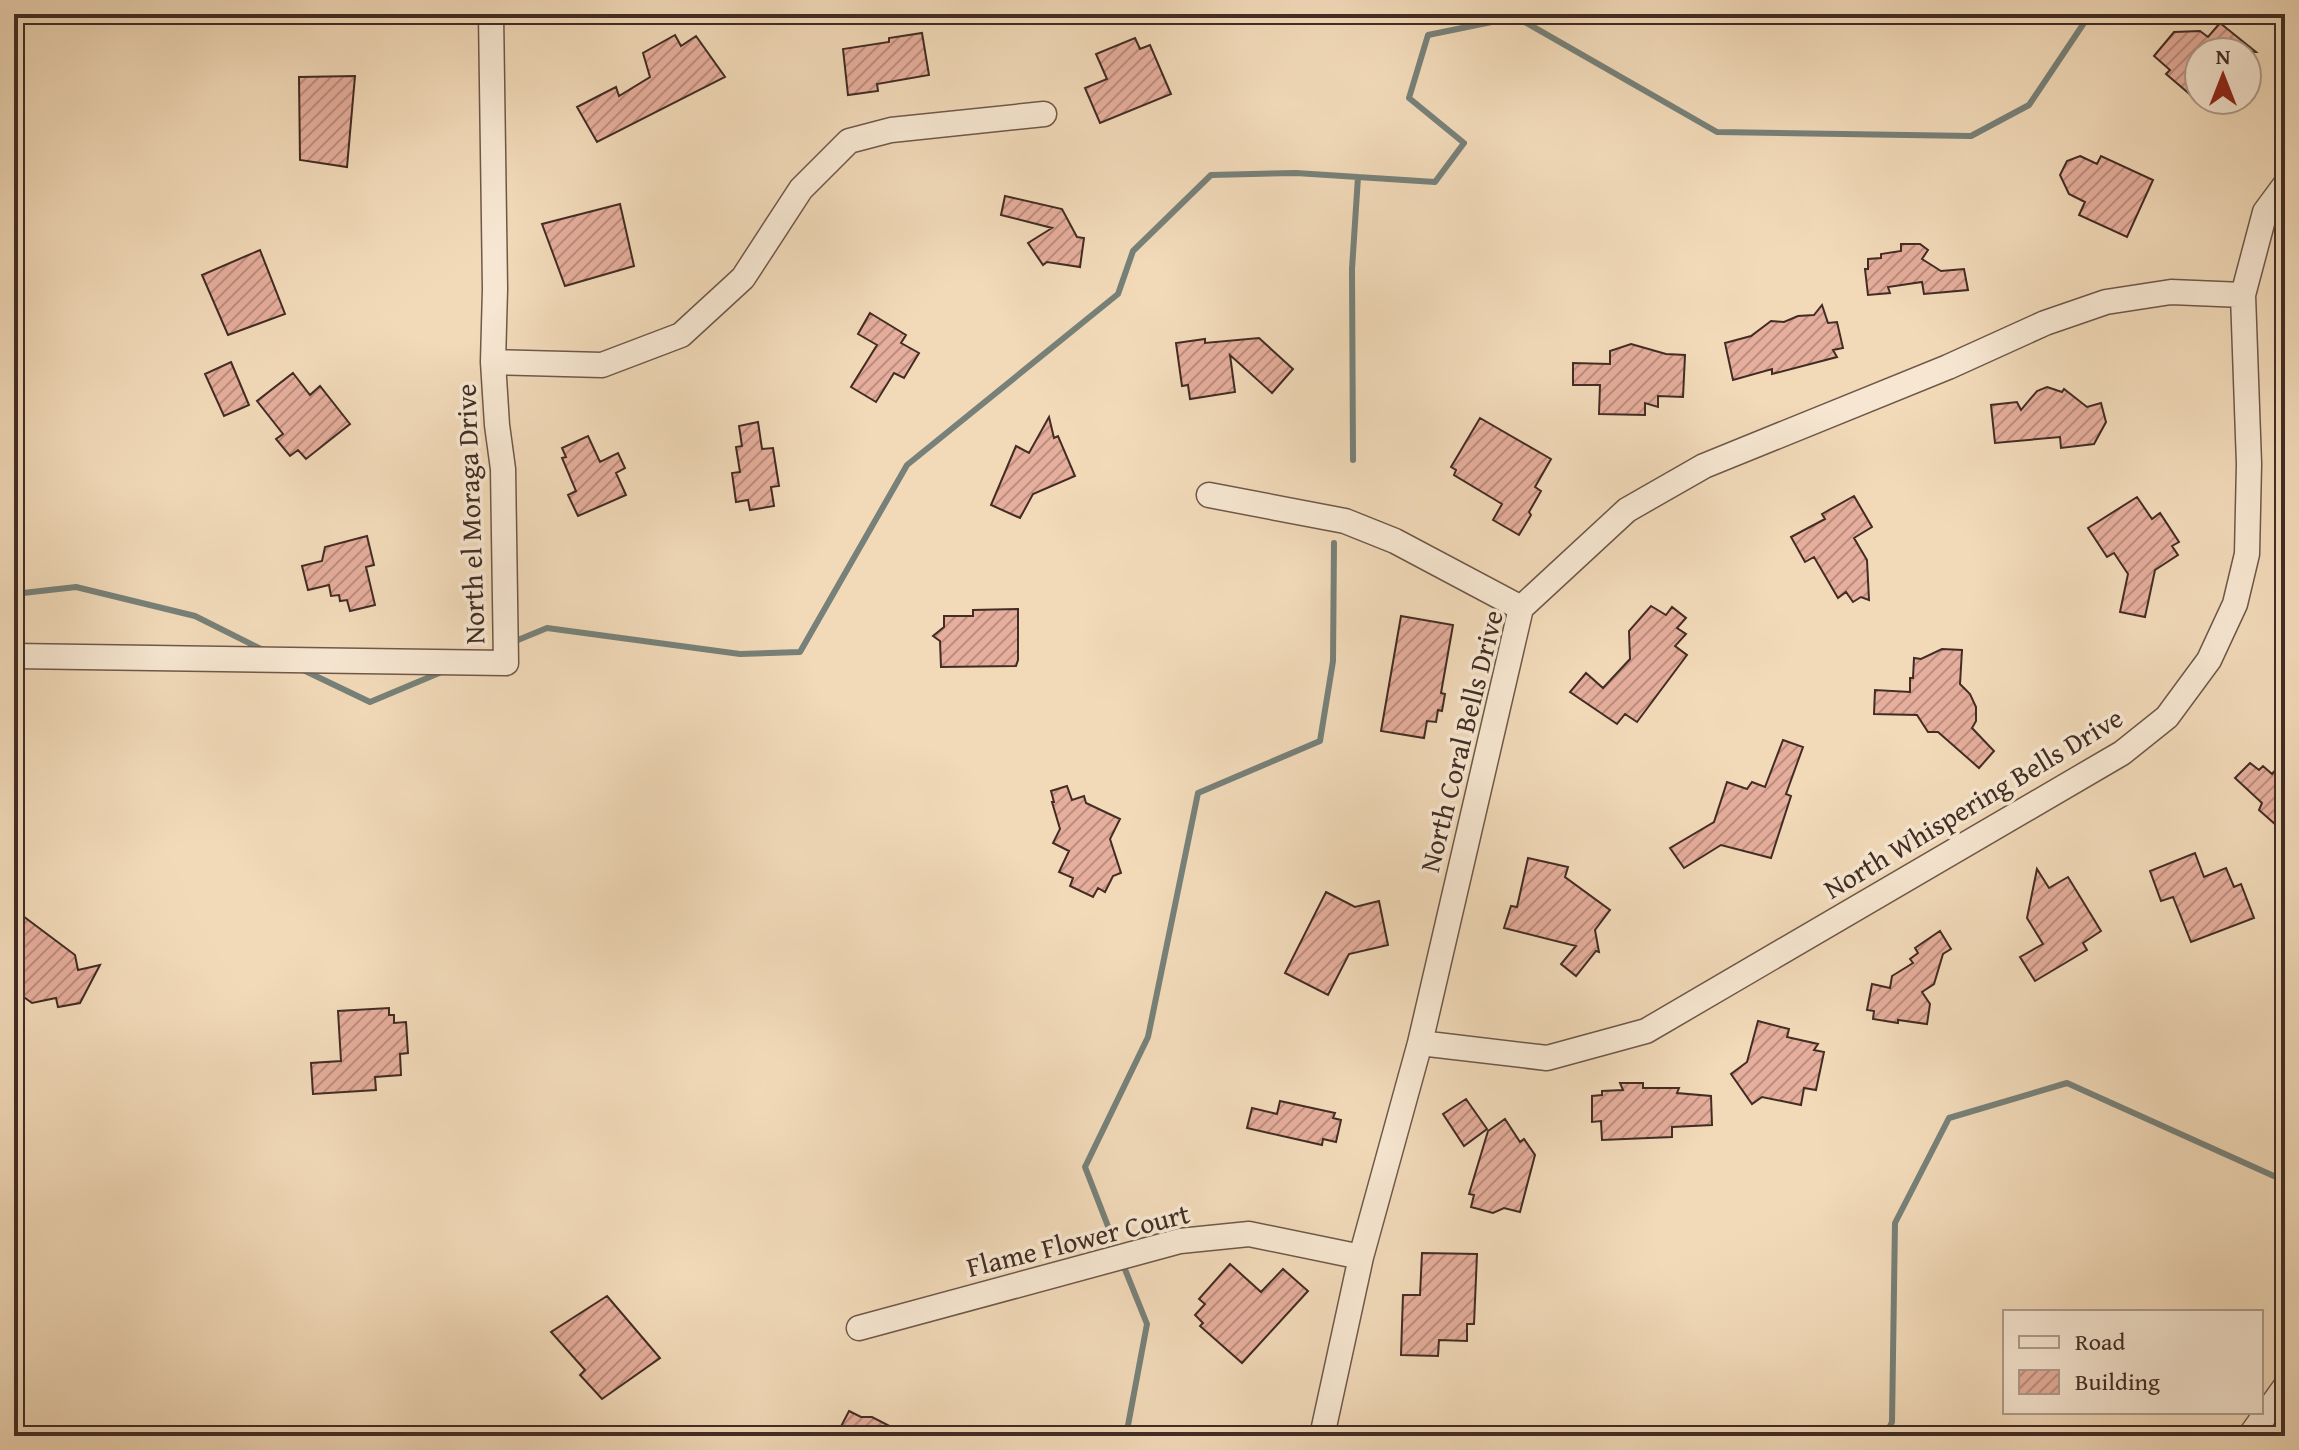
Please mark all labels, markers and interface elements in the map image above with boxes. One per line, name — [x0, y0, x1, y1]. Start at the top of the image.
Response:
north arrow — [2183, 36, 2263, 116]
text: N — [2216, 40, 2231, 72]
street label: North el Moraga Drive — [444, 383, 495, 645]
street label: North Coral Bells Drive — [1408, 606, 1513, 876]
street label: North Whispering Bells Drive — [1815, 697, 2130, 908]
street label: Flame Flower Court — [962, 1192, 1194, 1287]
legend — [2003, 1310, 2263, 1414]
text: Road — [2075, 1324, 2125, 1359]
text: Building — [2075, 1364, 2160, 1399]

